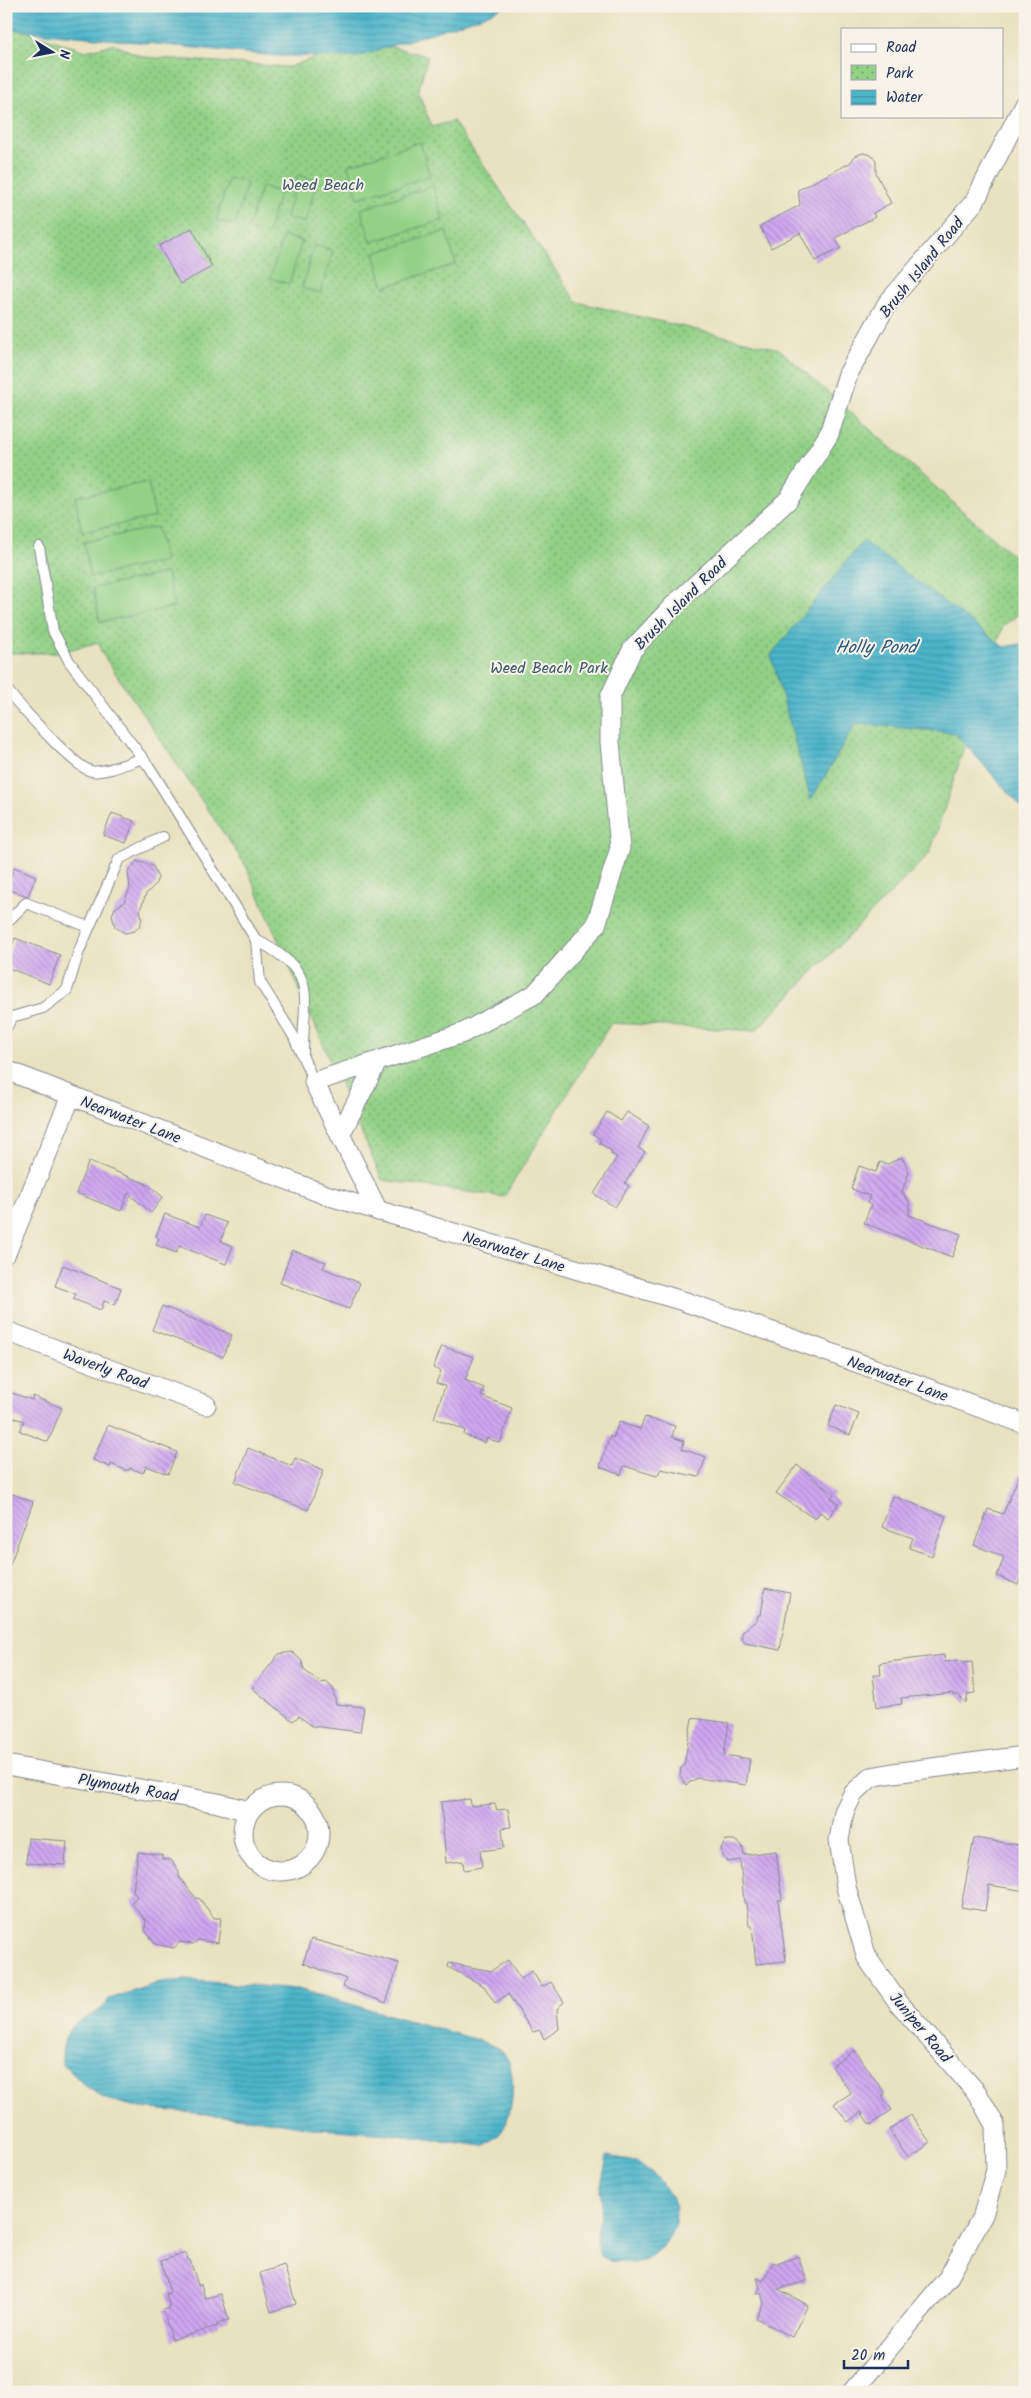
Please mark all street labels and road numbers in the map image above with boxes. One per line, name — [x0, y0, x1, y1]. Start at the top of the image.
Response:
street label: Brush Island Road — [874, 211, 971, 324]
street label: Brush Island Road — [629, 551, 734, 656]
street label: Nearwater Lane — [76, 1090, 185, 1151]
street label: Nearwater Lane — [459, 1225, 568, 1280]
street label: Waverly Road — [59, 1342, 153, 1397]
street label: Nearwater Lane — [843, 1350, 952, 1409]
street label: Plymouth Road — [76, 1767, 181, 1810]
street label: Juniper Road — [883, 1987, 958, 2070]

